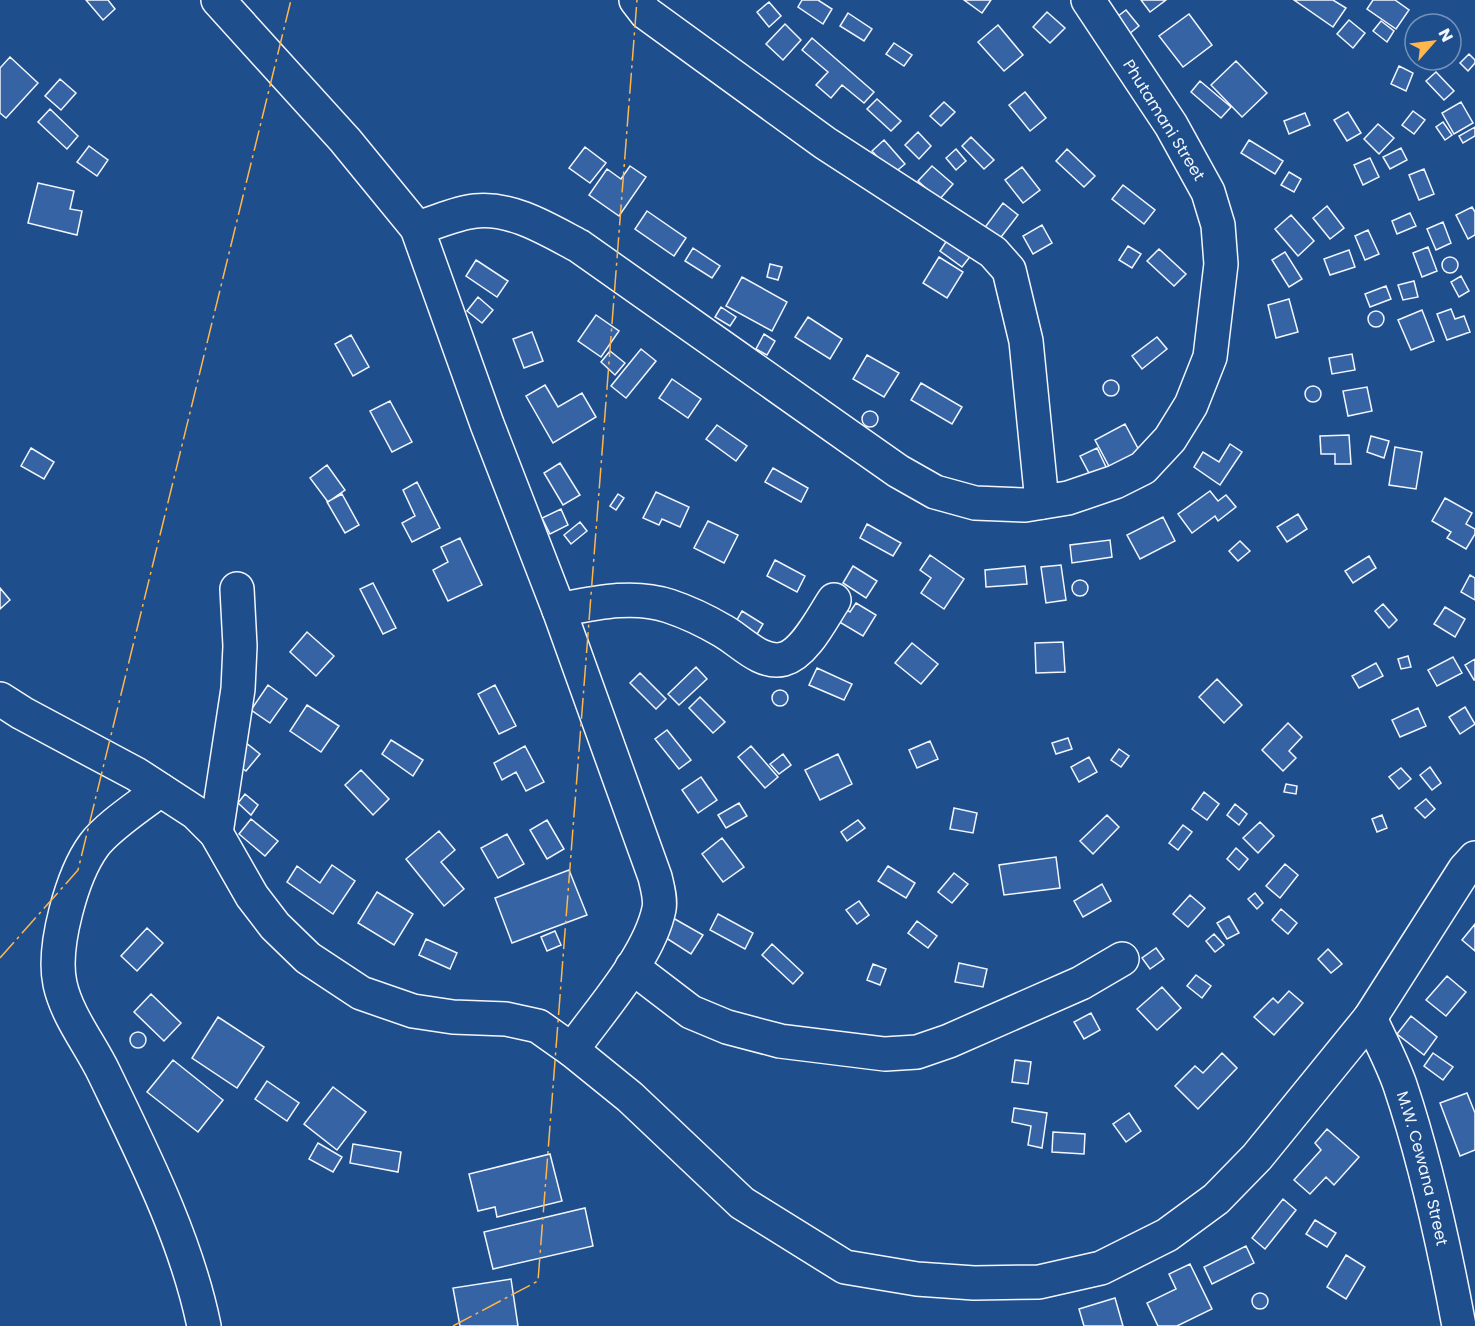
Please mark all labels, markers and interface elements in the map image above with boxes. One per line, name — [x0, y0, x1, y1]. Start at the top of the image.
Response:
north arrow — [1403, 12, 1463, 72]
text: N — [1433, 24, 1459, 46]
street label: Phutamani Street — [1117, 55, 1211, 185]
street label: M.W. Cewana Street — [1391, 1088, 1454, 1248]

